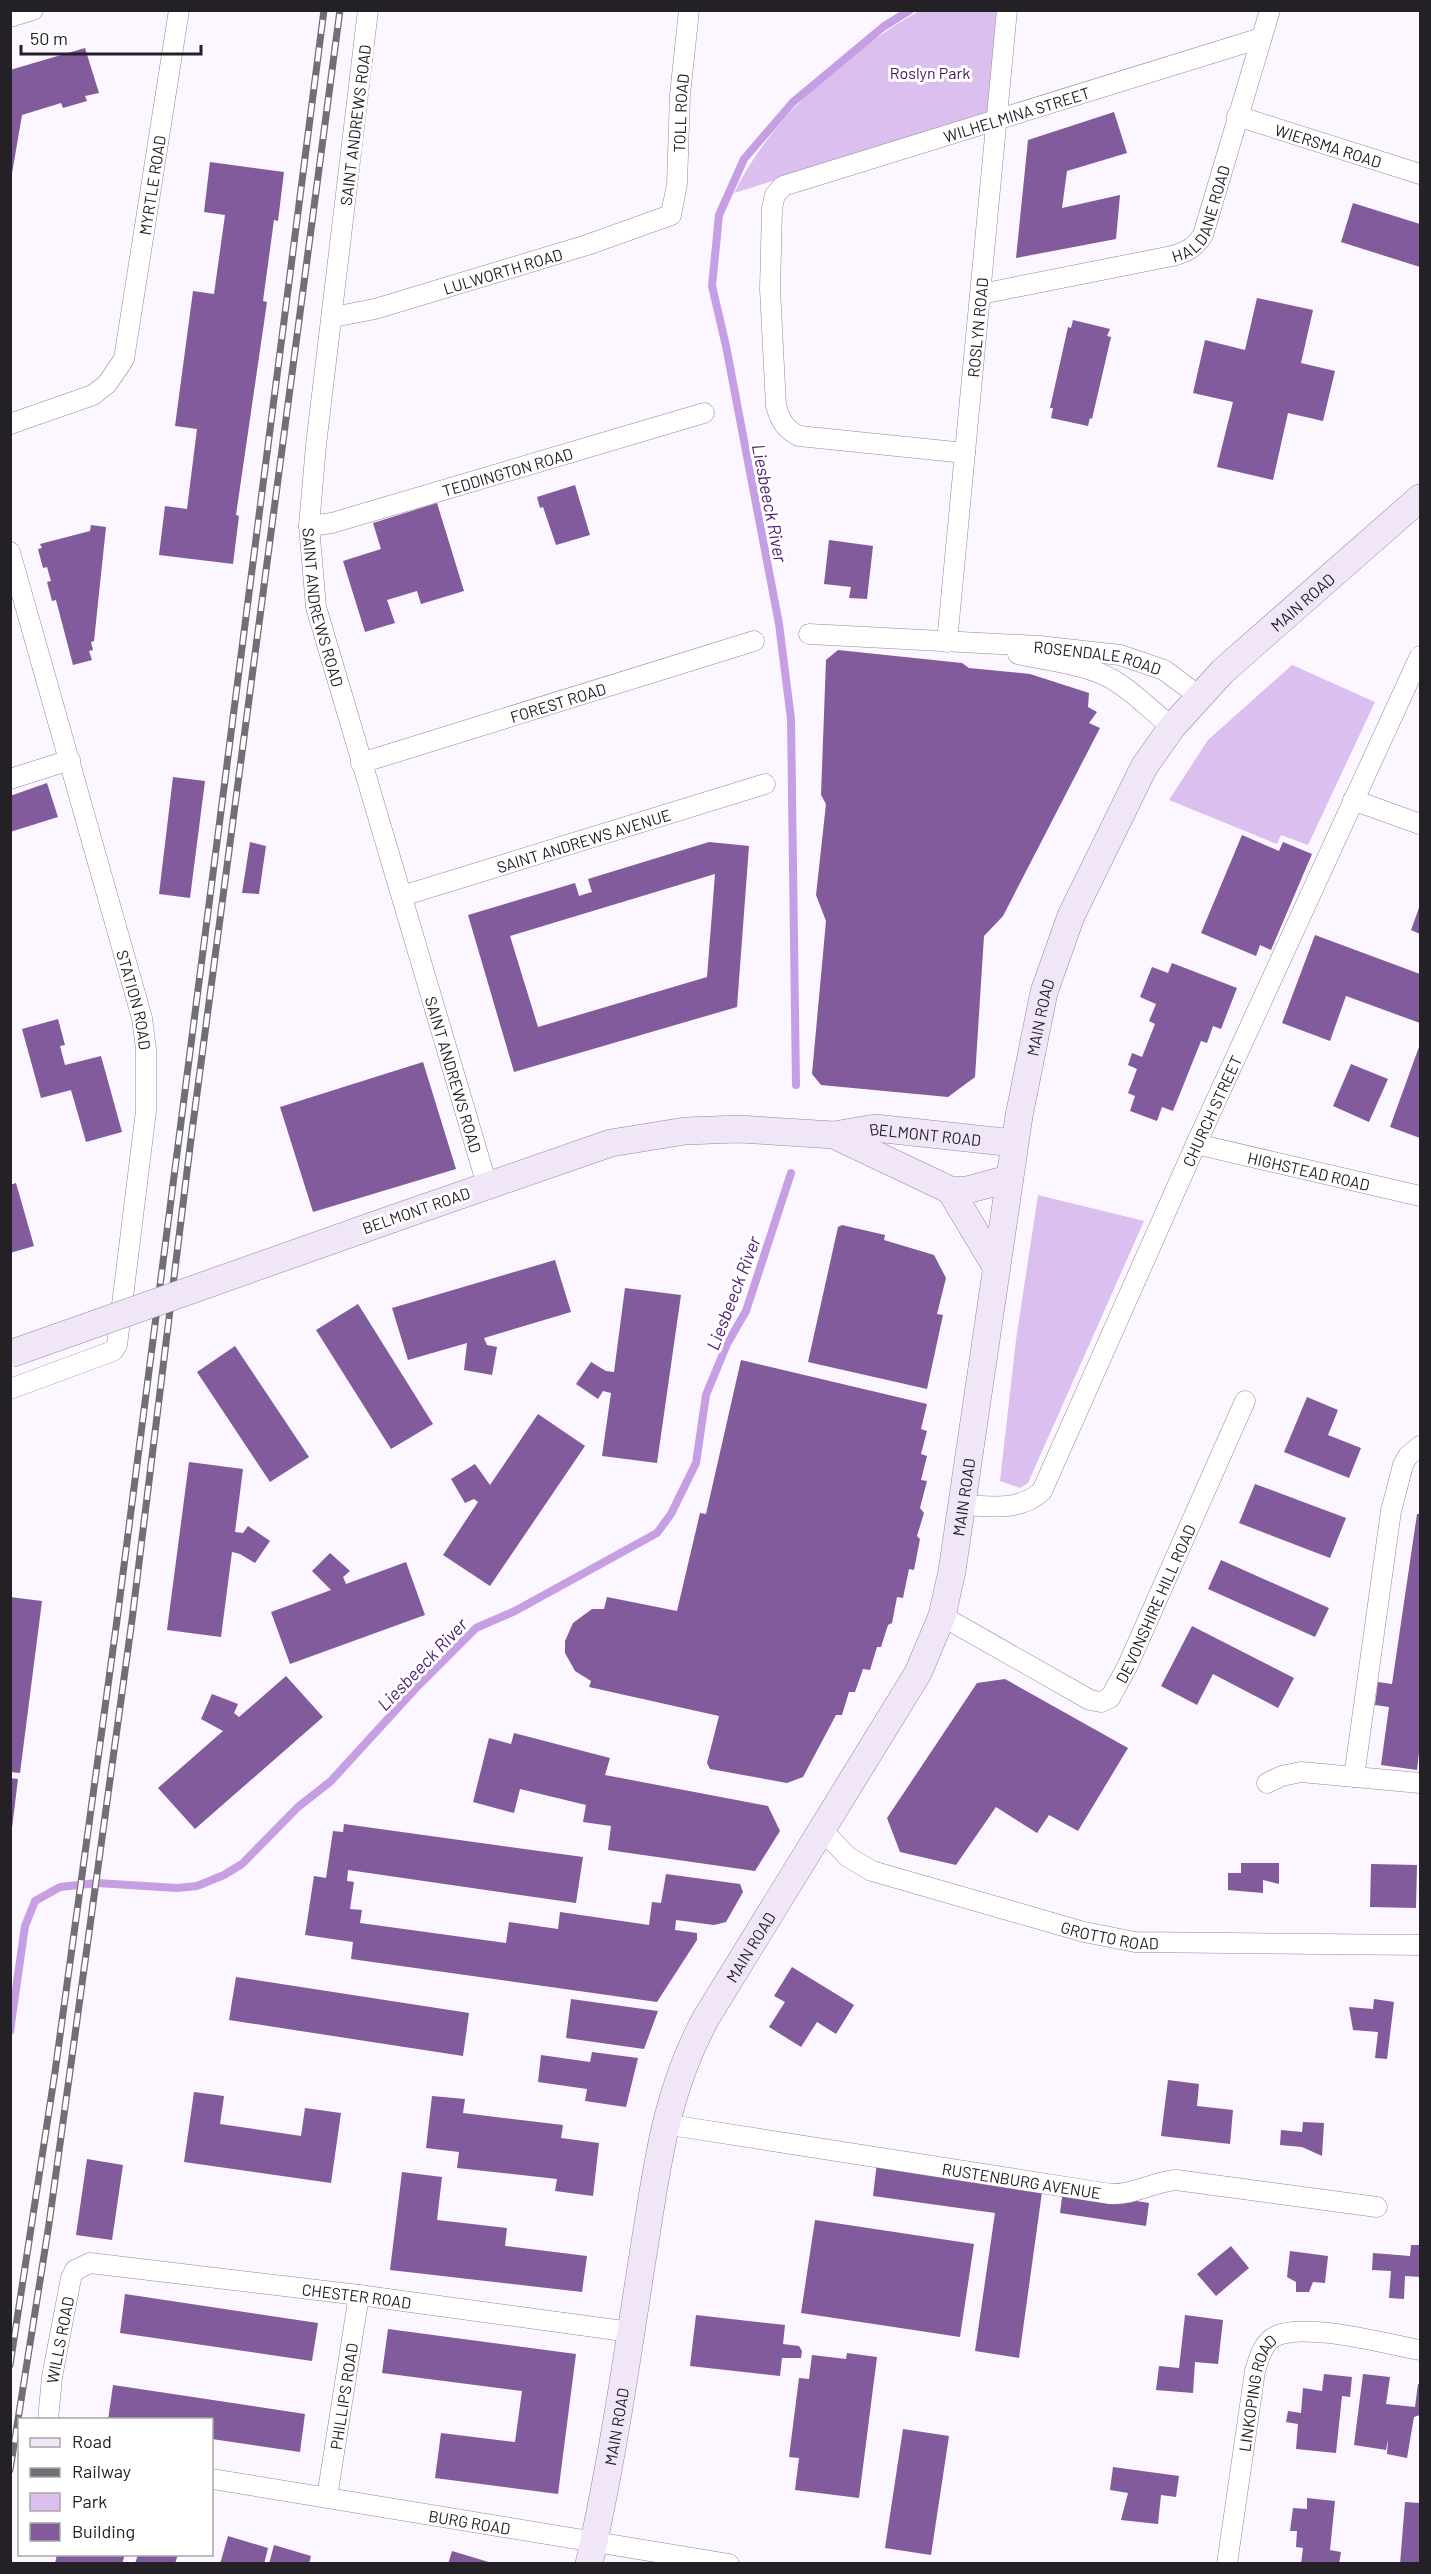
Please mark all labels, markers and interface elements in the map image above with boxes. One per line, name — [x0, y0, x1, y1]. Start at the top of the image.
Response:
scale bar — [21, 18, 201, 56]
text: 50 m — [30, 27, 68, 49]
street label: SAINT ANDREWS ROAD — [336, 43, 374, 207]
park label: Roslyn Park — [890, 63, 970, 82]
street label: TOLL ROAD — [669, 73, 692, 153]
street label: WILHELMINA STREET — [941, 82, 1092, 145]
street label: WIERSMA ROAD — [1273, 119, 1384, 171]
street label: MYRTLE ROAD — [134, 134, 169, 236]
street label: HALDANE ROAD — [1169, 163, 1233, 265]
street label: LULWORTH ROAD — [441, 244, 564, 297]
street label: ROSLYN ROAD — [963, 277, 991, 378]
water label: Liesbeeck River — [748, 442, 792, 565]
street label: TEDDINGTON ROAD — [440, 443, 575, 499]
street label: SAINT ANDREWS ROAD — [300, 527, 348, 689]
street label: MAIN ROAD — [1266, 568, 1338, 635]
street label: ROSENDALE ROAD — [1033, 636, 1164, 678]
street label: FOREST ROAD — [508, 678, 608, 726]
street label: SAINT ANDREWS AVENUE — [494, 804, 673, 876]
street label: STATION ROAD — [114, 947, 156, 1051]
street label: MAIN ROAD — [1022, 976, 1058, 1058]
street label: SAINT ANDREWS ROAD — [422, 994, 486, 1155]
street label: CHURCH STREET — [1178, 1052, 1245, 1169]
street label: BELMONT ROAD — [868, 1118, 982, 1149]
street label: HIGHSTEAD ROAD — [1246, 1147, 1372, 1194]
street label: BELMONT ROAD — [360, 1183, 472, 1237]
water label: Liesbeeck River — [701, 1232, 765, 1353]
street label: MAIN ROAD — [948, 1457, 978, 1537]
street label: DEVONSHIRE HILL ROAD — [1111, 1521, 1199, 1686]
water label: Liesbeeck River — [372, 1613, 472, 1715]
street label: MAIN ROAD — [721, 1908, 778, 1985]
street label: GROTTO ROAD — [1059, 1916, 1159, 1952]
street label: RUSTENBURG AVENUE — [941, 2158, 1102, 2202]
street label: CHESTER ROAD — [301, 2279, 412, 2312]
street label: WILLS ROAD — [41, 2295, 77, 2385]
street label: LINKOPING ROAD — [1234, 2330, 1280, 2453]
street label: PHILLIPS ROAD — [325, 2342, 361, 2451]
street label: MAIN ROAD — [600, 2386, 632, 2467]
legend — [18, 2418, 213, 2556]
text: Road — [72, 2430, 112, 2452]
text: Railway — [72, 2460, 131, 2482]
text: Park — [72, 2490, 107, 2512]
street label: BURG ROAD — [427, 2505, 512, 2537]
text: Building — [72, 2520, 135, 2542]

